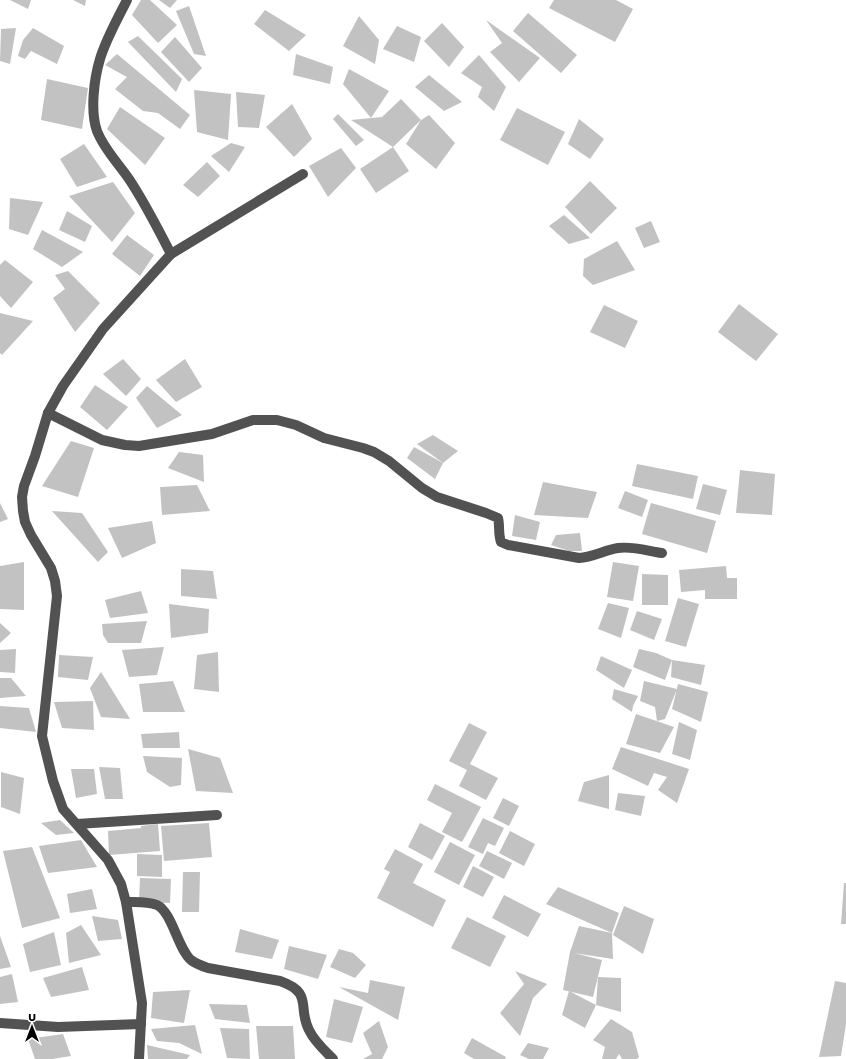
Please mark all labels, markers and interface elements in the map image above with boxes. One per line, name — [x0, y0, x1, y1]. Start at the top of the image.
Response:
north arrow — [12, 1007, 52, 1047]
text: U — [28, 1009, 36, 1025]

